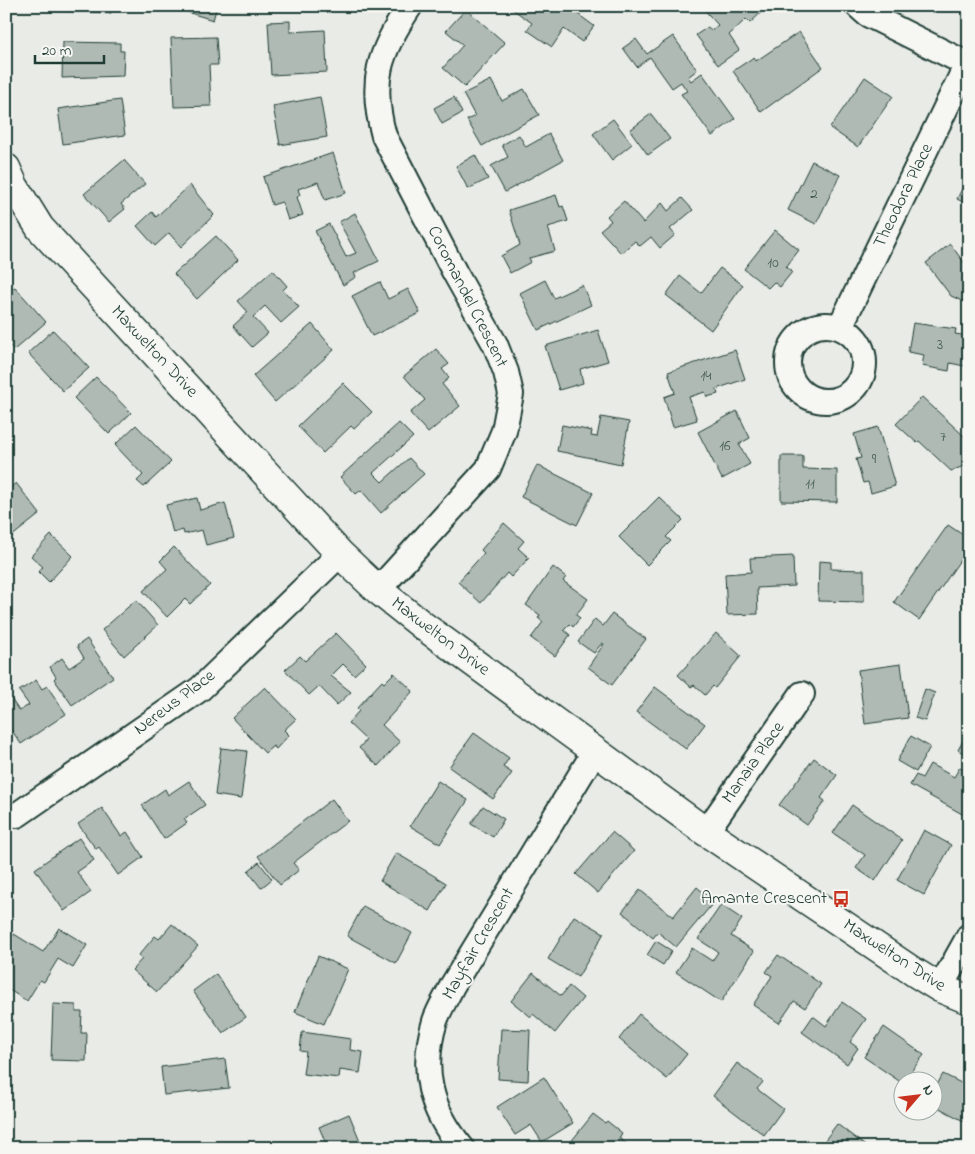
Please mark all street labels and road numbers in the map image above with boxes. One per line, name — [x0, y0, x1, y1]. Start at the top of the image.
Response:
street label: Theodora Place — [867, 138, 941, 253]
street label: Coromandel Crescent — [420, 222, 514, 372]
street label: Maxwelton Drive — [104, 300, 204, 405]
street label: Maxwelton Drive — [385, 591, 496, 683]
street label: Nereus Place — [129, 663, 222, 742]
street label: Manaia Place — [716, 716, 792, 809]
street label: Mayfair Crescent — [436, 883, 522, 1005]
street label: Maxwelton Drive — [837, 913, 951, 1000]

